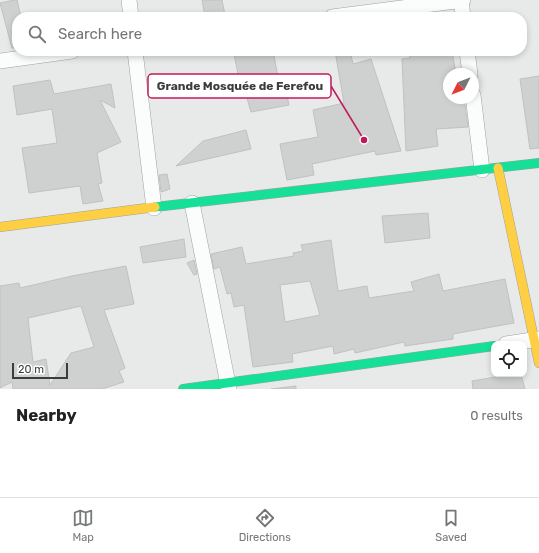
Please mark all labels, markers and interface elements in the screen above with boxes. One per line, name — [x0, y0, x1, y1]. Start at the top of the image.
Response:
search box — [12, 12, 527, 56]
icon: search — [26, 23, 48, 45]
text: Search here — [58, 25, 142, 43]
north arrow — [443, 68, 479, 104]
callout: Grande Mosquée de Ferefou — [148, 74, 331, 98]
text: Grande Mosquée de Ferefou — [157, 79, 323, 93]
map controls — [491, 341, 527, 377]
button: locate — [491, 341, 527, 377]
scale bar — [12, 361, 68, 380]
text: 20 m — [18, 363, 44, 376]
text: Nearby — [16, 405, 77, 425]
text: 0 results — [470, 408, 523, 423]
tab: Map — [72, 507, 94, 544]
tab: Directions — [239, 507, 291, 544]
tab: Saved — [435, 507, 467, 544]

